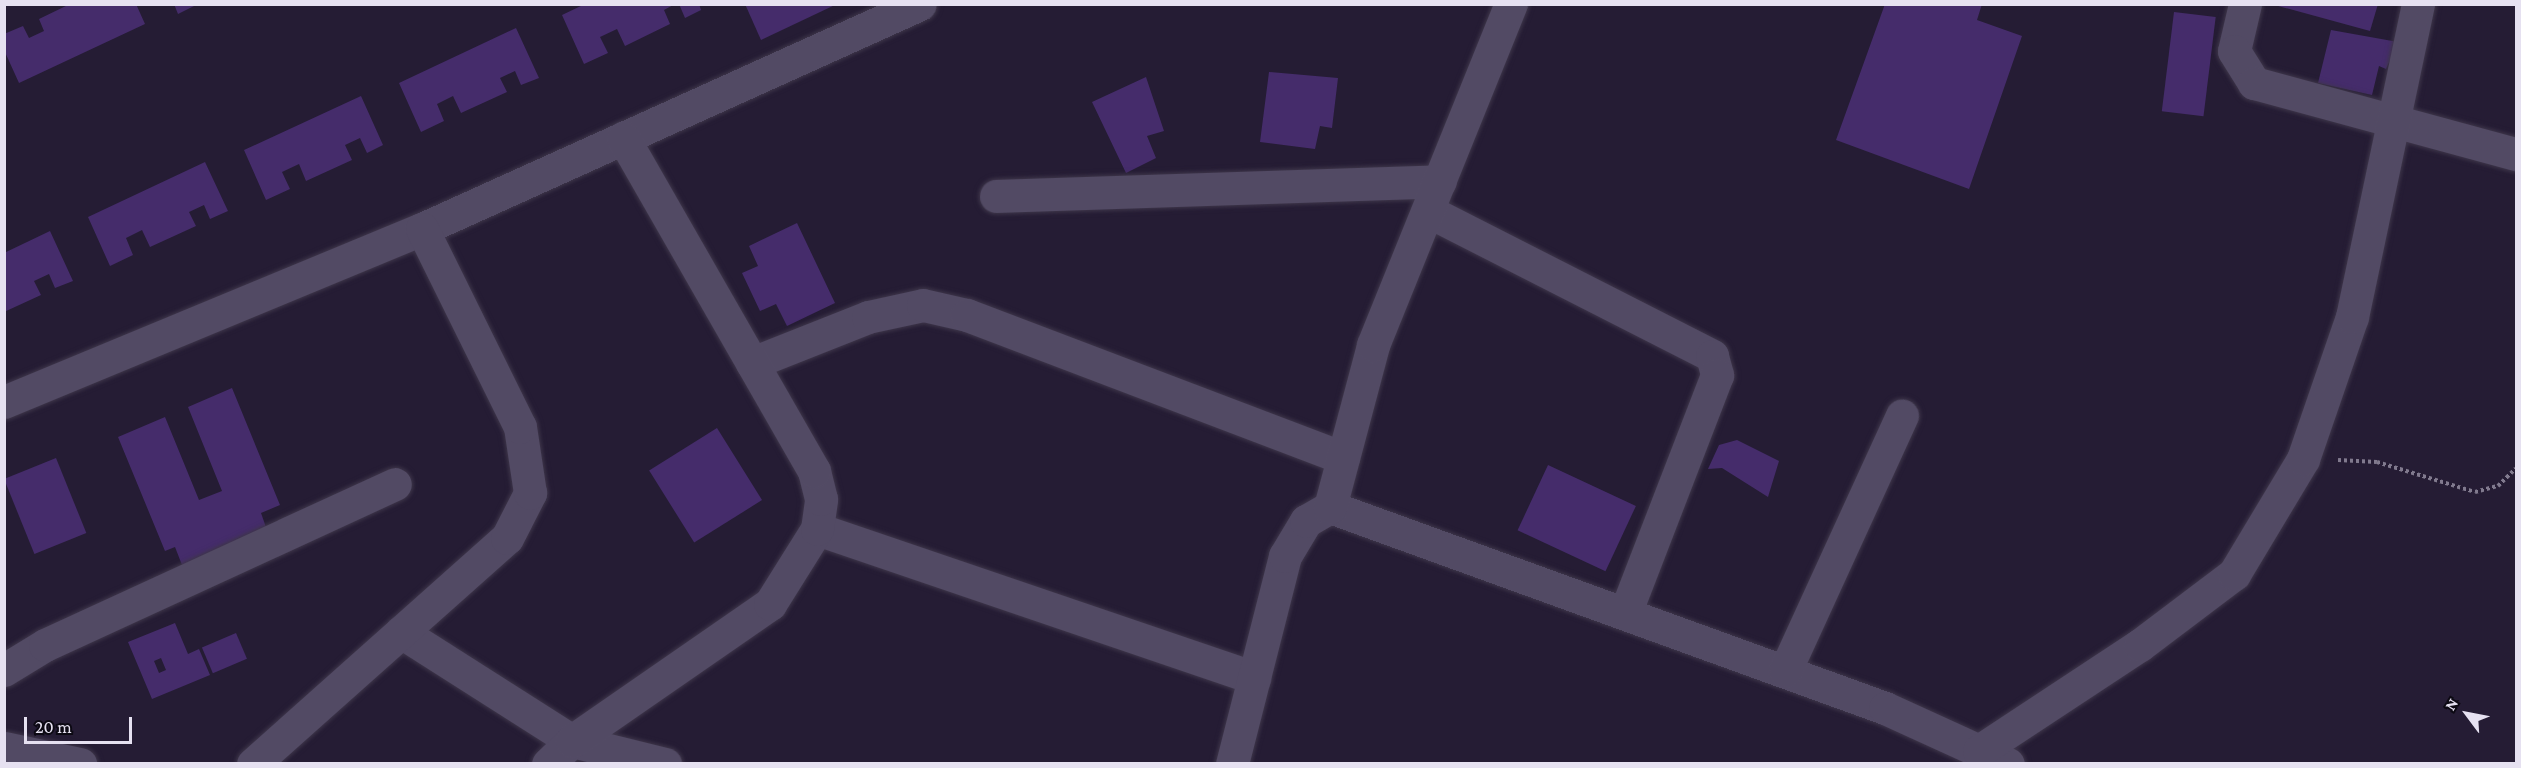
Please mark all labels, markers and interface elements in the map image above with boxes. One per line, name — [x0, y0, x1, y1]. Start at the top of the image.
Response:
north arrow — [2437, 684, 2497, 744]
text: N — [2441, 695, 2461, 713]
scale bar — [27, 705, 135, 743]
text: 20 m — [35, 717, 72, 737]

